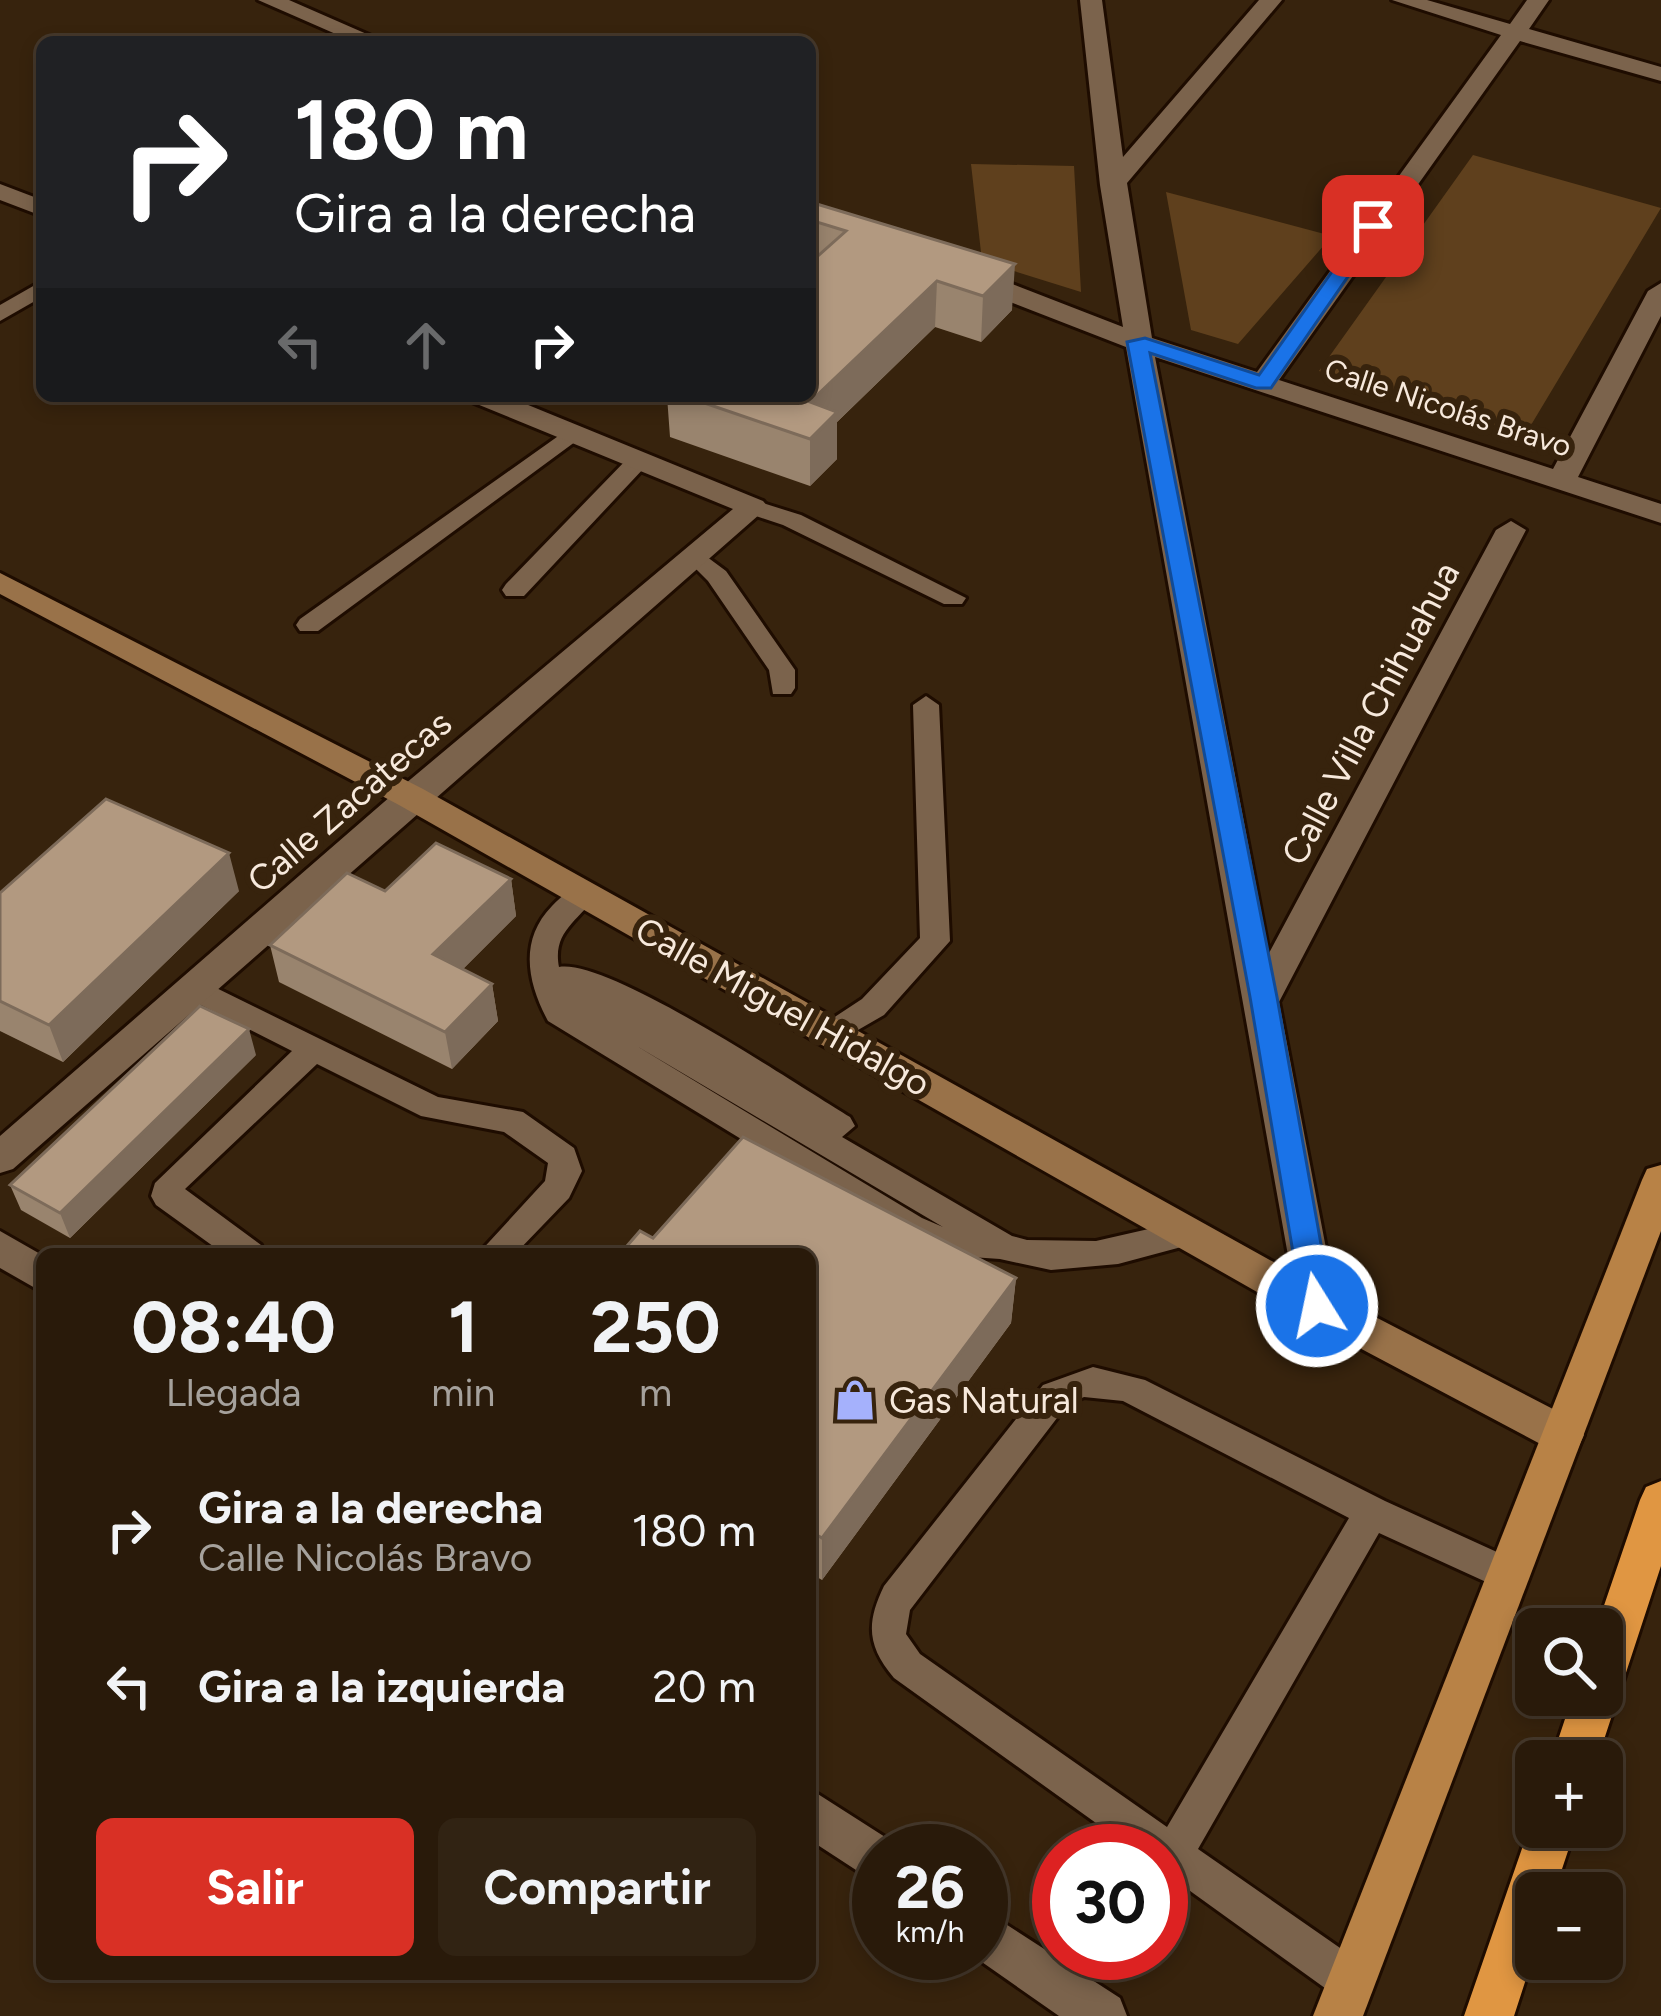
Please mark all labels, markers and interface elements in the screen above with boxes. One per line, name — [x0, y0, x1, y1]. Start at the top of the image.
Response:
text: 180 m — [294, 79, 529, 180]
icon: right — [96, 84, 252, 240]
pin — [1322, 175, 1424, 277]
text: Gira a la derecha — [294, 181, 696, 246]
icon: arrive — [1340, 193, 1406, 259]
icon: left — [267, 312, 333, 378]
icon: ahead — [393, 312, 459, 378]
icon: right — [519, 312, 585, 378]
street label: Calle Nicolás Bravo — [1320, 350, 1576, 465]
street label: Calle Villa Chihuahua — [1272, 555, 1468, 872]
street label: Calle Zacatecas — [239, 701, 460, 902]
street label: Calle Miguel Hidalgo — [628, 908, 937, 1105]
position arrow — [1254, 1243, 1380, 1369]
text: 08:40 — [131, 1284, 336, 1370]
text: 1 — [448, 1284, 478, 1370]
text: 250 — [591, 1284, 721, 1370]
text: Llegada — [166, 1369, 301, 1416]
text: min — [431, 1369, 495, 1416]
text: m — [639, 1369, 672, 1416]
shop icon: Gas Natural — [832, 1377, 878, 1423]
place label: Gas Natural — [889, 1379, 1079, 1422]
text: Gira a la derecha — [198, 1480, 543, 1534]
icon: right — [96, 1497, 162, 1563]
text: 180 m — [632, 1503, 756, 1557]
text: Calle Nicolás Bravo — [198, 1534, 532, 1581]
map controls — [1515, 1608, 1623, 1980]
button: search — [1515, 1608, 1623, 1716]
icon: left — [96, 1653, 162, 1719]
text: Gira a la izquierda — [198, 1659, 565, 1713]
text: 20 m — [653, 1659, 756, 1713]
button: + — [1515, 1740, 1623, 1848]
button: Salir — [96, 1818, 414, 1956]
button: Compartir — [438, 1818, 756, 1956]
speed limit sign: 30 — [1032, 1824, 1188, 1980]
text: 26 — [895, 1851, 965, 1923]
button: − — [1515, 1872, 1623, 1980]
text: km/h — [896, 1913, 964, 1950]

